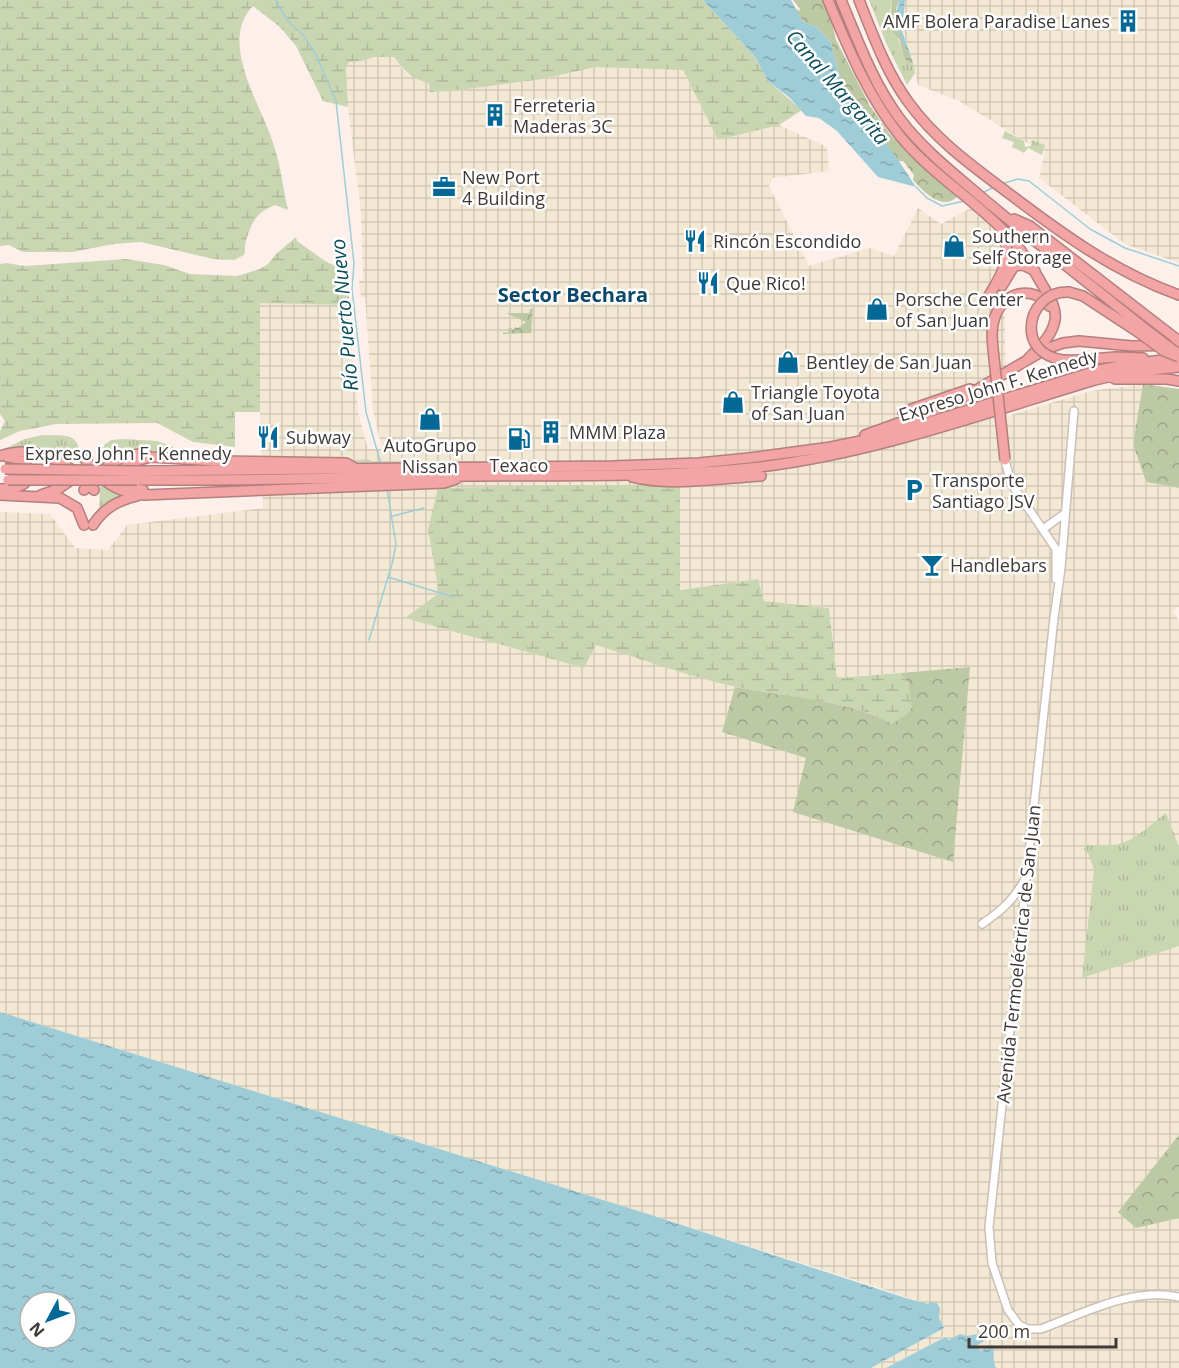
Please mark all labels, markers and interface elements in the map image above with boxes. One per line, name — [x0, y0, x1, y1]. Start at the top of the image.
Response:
building icon: AMF Bolera Paradise Lanes — [1115, 8, 1141, 34]
place label: AMF Bolera Paradise Lanes — [883, 9, 1110, 33]
water label: Canal Margarita — [780, 24, 896, 150]
place label: Ferreteria Maderas 3C — [513, 93, 613, 138]
building icon: Ferreteria Maderas 3C — [482, 102, 508, 128]
place label: New Port 4 Building — [462, 165, 545, 210]
office icon: New Port 4 Building — [431, 174, 457, 200]
place label: Southern Self Storage — [972, 224, 1072, 269]
restaurant icon: Rincón Escondido — [682, 228, 708, 254]
place label: Rincón Escondido — [713, 229, 861, 253]
shop icon: Southern Self Storage — [941, 233, 967, 259]
water label: Río Puerto Nuevo — [324, 238, 364, 392]
restaurant icon: Que Rico! — [695, 270, 721, 296]
place label: Que Rico! — [726, 271, 806, 295]
district label: Sector Bechara — [498, 281, 648, 308]
place label: Porsche Center of San Juan — [895, 287, 1024, 332]
shop icon: Porsche Center of San Juan — [864, 296, 890, 322]
street label: Expreso John F. Kennedy — [896, 343, 1101, 427]
shop icon: Bentley de San Juan — [775, 349, 801, 375]
place label: Bentley de San Juan — [806, 350, 972, 374]
place label: Triangle Toyota of San Juan — [751, 380, 880, 425]
shop icon: Triangle Toyota of San Juan — [720, 389, 746, 415]
shop icon: AutoGrupo Nissan — [417, 406, 443, 432]
building icon: MMM Plaza — [538, 419, 564, 445]
place label: MMM Plaza — [569, 420, 666, 444]
restaurant icon: Subway — [255, 424, 281, 450]
place label: Subway — [286, 425, 352, 449]
fuel station icon: Texaco — [506, 426, 532, 452]
place label: AutoGrupo Nissan — [384, 433, 477, 478]
street label: Expreso John F. Kennedy — [25, 441, 232, 465]
place label: Texaco — [490, 453, 548, 477]
place label: Transporte Santiago JSV — [932, 468, 1035, 513]
parking icon: Transporte Santiago JSV — [901, 477, 927, 503]
bar icon: Handlebars — [919, 552, 945, 578]
place label: Handlebars — [950, 553, 1047, 577]
street label: Avenida Termoeléctrica de San Juan — [990, 804, 1046, 1104]
north arrow — [18, 1290, 78, 1350]
scale bar — [969, 1311, 1116, 1349]
text: N — [24, 1318, 49, 1342]
text: 200 m — [978, 1319, 1030, 1343]

